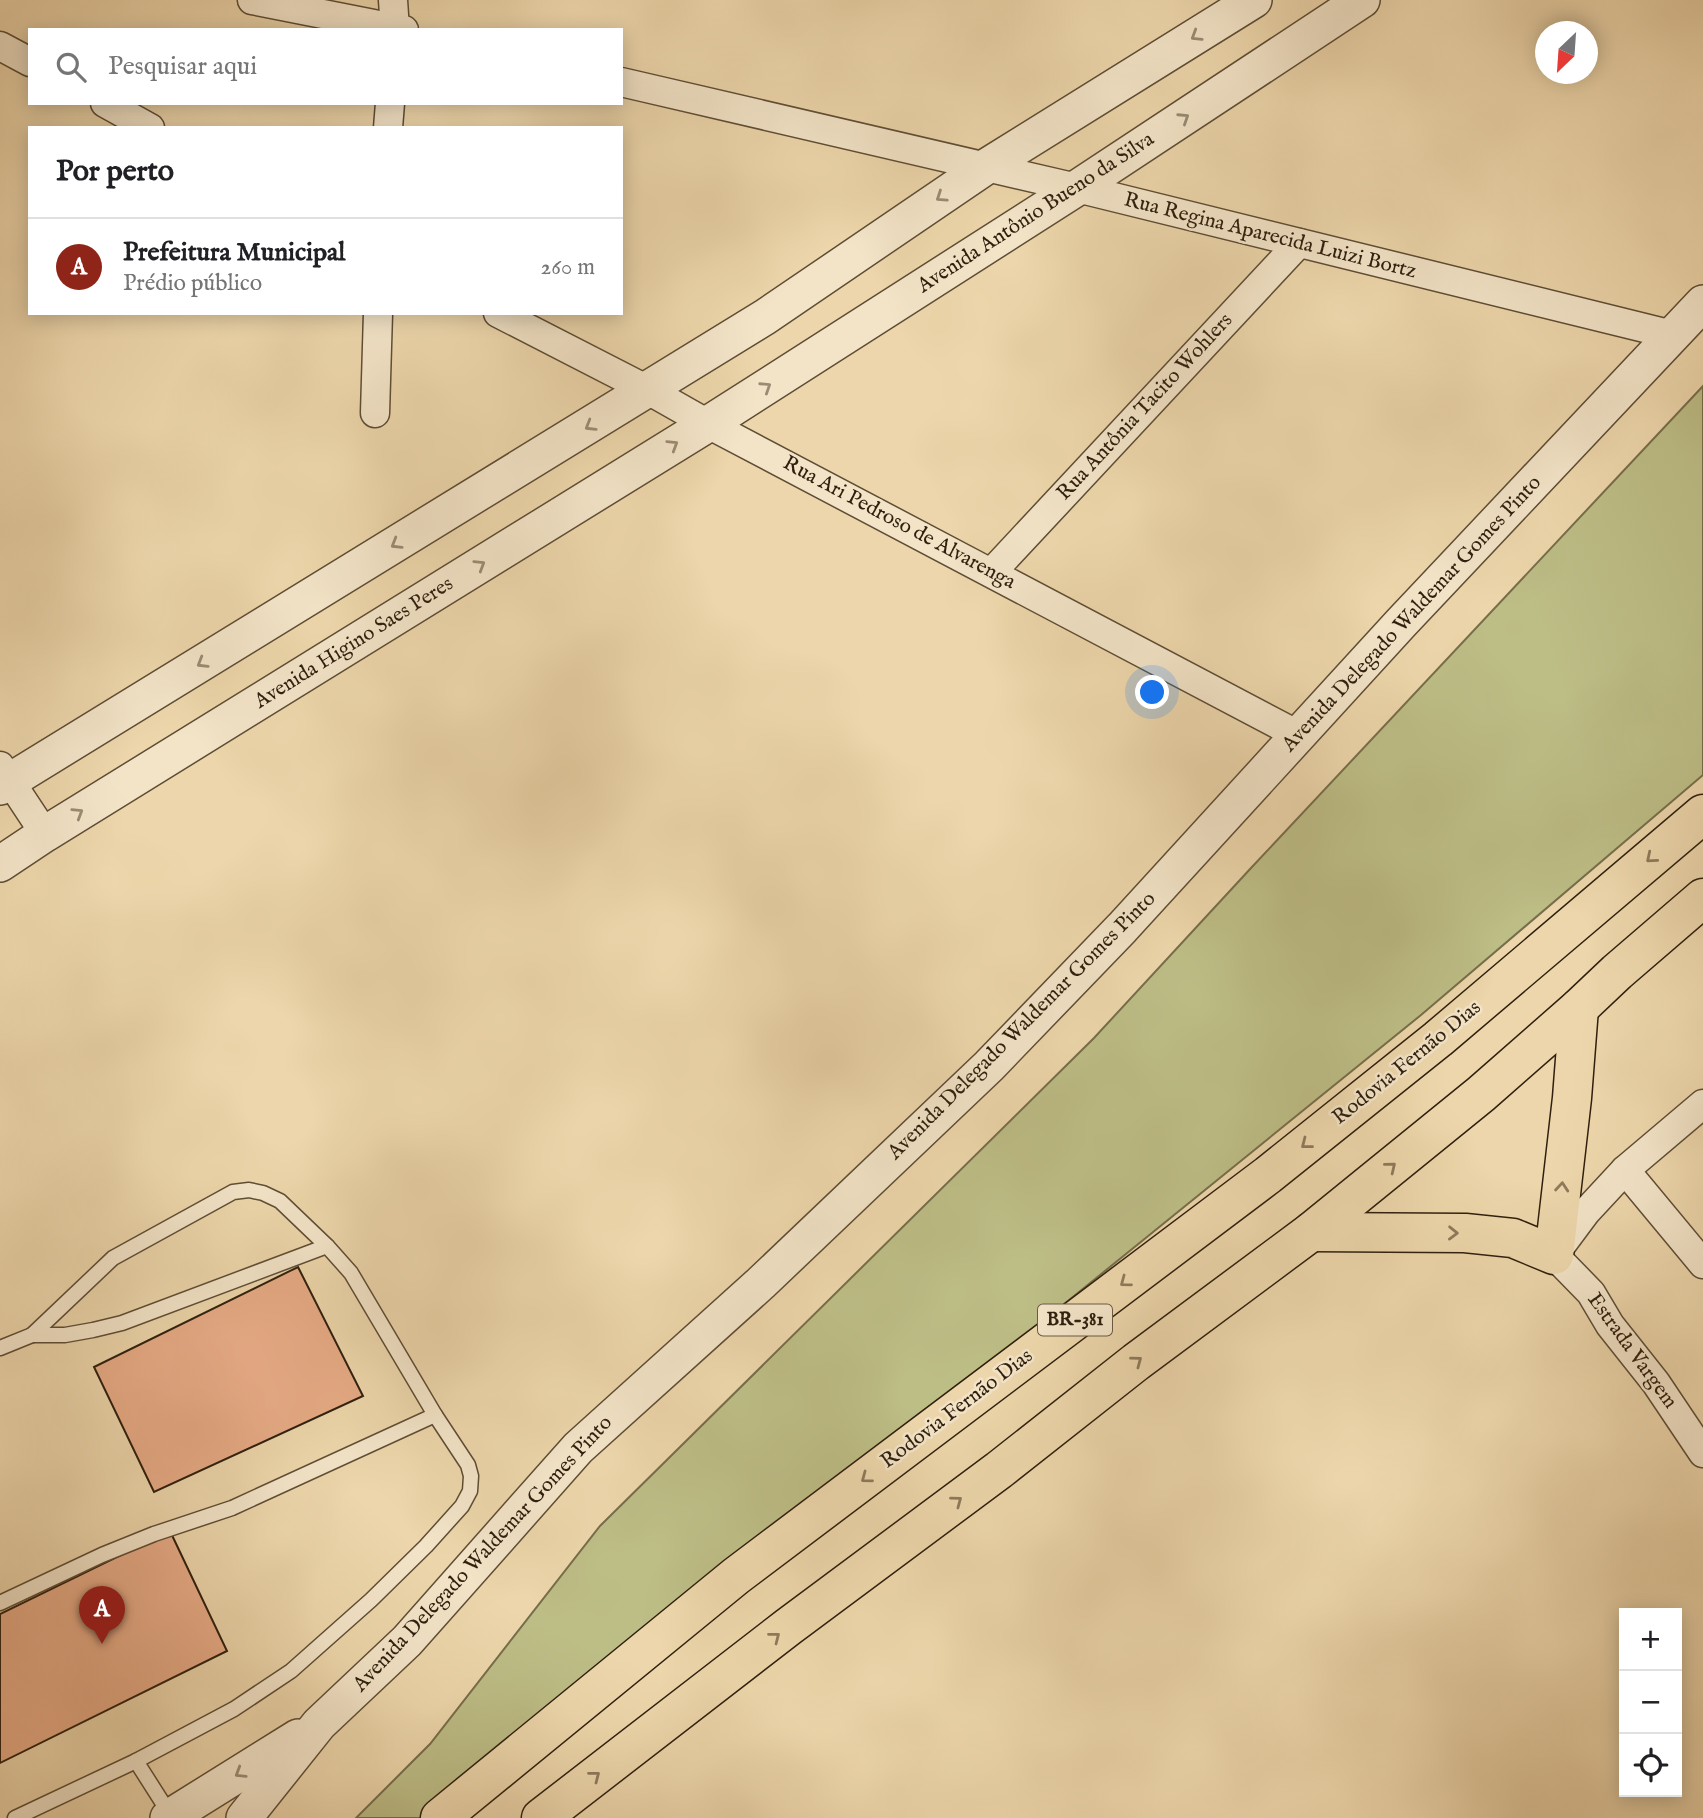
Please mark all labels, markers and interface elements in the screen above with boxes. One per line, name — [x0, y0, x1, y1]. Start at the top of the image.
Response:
north arrow — [1535, 21, 1598, 84]
search box — [28, 28, 623, 105]
one-way arrow — [1191, 28, 1204, 41]
icon: search — [52, 48, 90, 86]
text: Pesquisar aqui — [108, 50, 257, 83]
one-way arrow — [1176, 113, 1189, 126]
street label: Avenida Antônio Bueno da Silva — [912, 126, 1160, 300]
text: Por perto — [56, 153, 174, 191]
street label: Rua Regina Aparecida Luizi Bortz — [1121, 187, 1419, 285]
one-way arrow — [936, 188, 949, 201]
text: Prefeitura Municipal — [123, 236, 345, 269]
text: A — [71, 253, 87, 282]
text: 260 m — [540, 253, 595, 282]
text: Prédio público — [123, 269, 262, 298]
street label: Rua Antônia Tacito Wohlers — [1051, 308, 1239, 506]
one-way arrow — [758, 382, 771, 395]
one-way arrow — [585, 418, 598, 431]
one-way arrow — [666, 441, 679, 454]
street label: Rua Ari Pedroso de Alvarenga — [778, 450, 1021, 596]
street label: Avenida Delegado Waldemar Gomes Pinto — [1276, 470, 1548, 759]
one-way arrow — [390, 536, 403, 549]
one-way arrow — [472, 560, 485, 573]
street label: Avenida Higino Saes Peres — [249, 571, 459, 716]
one-way arrow — [196, 655, 209, 668]
your location — [1135, 675, 1169, 709]
one-way arrow — [70, 809, 83, 822]
one-way arrow — [1646, 850, 1659, 862]
street label: Avenida Delegado Waldemar Gomes Pinto — [881, 886, 1162, 1167]
street label: Rodovia Fernão Dias — [1327, 995, 1487, 1131]
one-way arrow — [1302, 1136, 1315, 1148]
one-way arrow — [1382, 1163, 1395, 1175]
one-way arrow — [1554, 1181, 1569, 1192]
one-way arrow — [1448, 1225, 1459, 1241]
one-way arrow — [1121, 1273, 1133, 1286]
street label: Estrada Vargem — [1581, 1288, 1683, 1414]
road number: BR-381 — [1038, 1304, 1112, 1336]
street label: Rodovia Fernão Dias — [876, 1343, 1038, 1475]
one-way arrow — [1129, 1357, 1142, 1369]
street label: Avenida Delegado Waldemar Gomes Pinto — [347, 1410, 619, 1699]
one-way arrow — [861, 1469, 873, 1482]
one-way arrow — [950, 1496, 962, 1509]
pin: A — [79, 1586, 125, 1644]
map controls — [1619, 1608, 1682, 1797]
button: + — [1619, 1608, 1682, 1671]
one-way arrow — [767, 1632, 780, 1645]
button: − — [1619, 1671, 1682, 1734]
button: locate — [1619, 1734, 1682, 1797]
one-way arrow — [234, 1765, 247, 1778]
one-way arrow — [587, 1771, 600, 1784]

